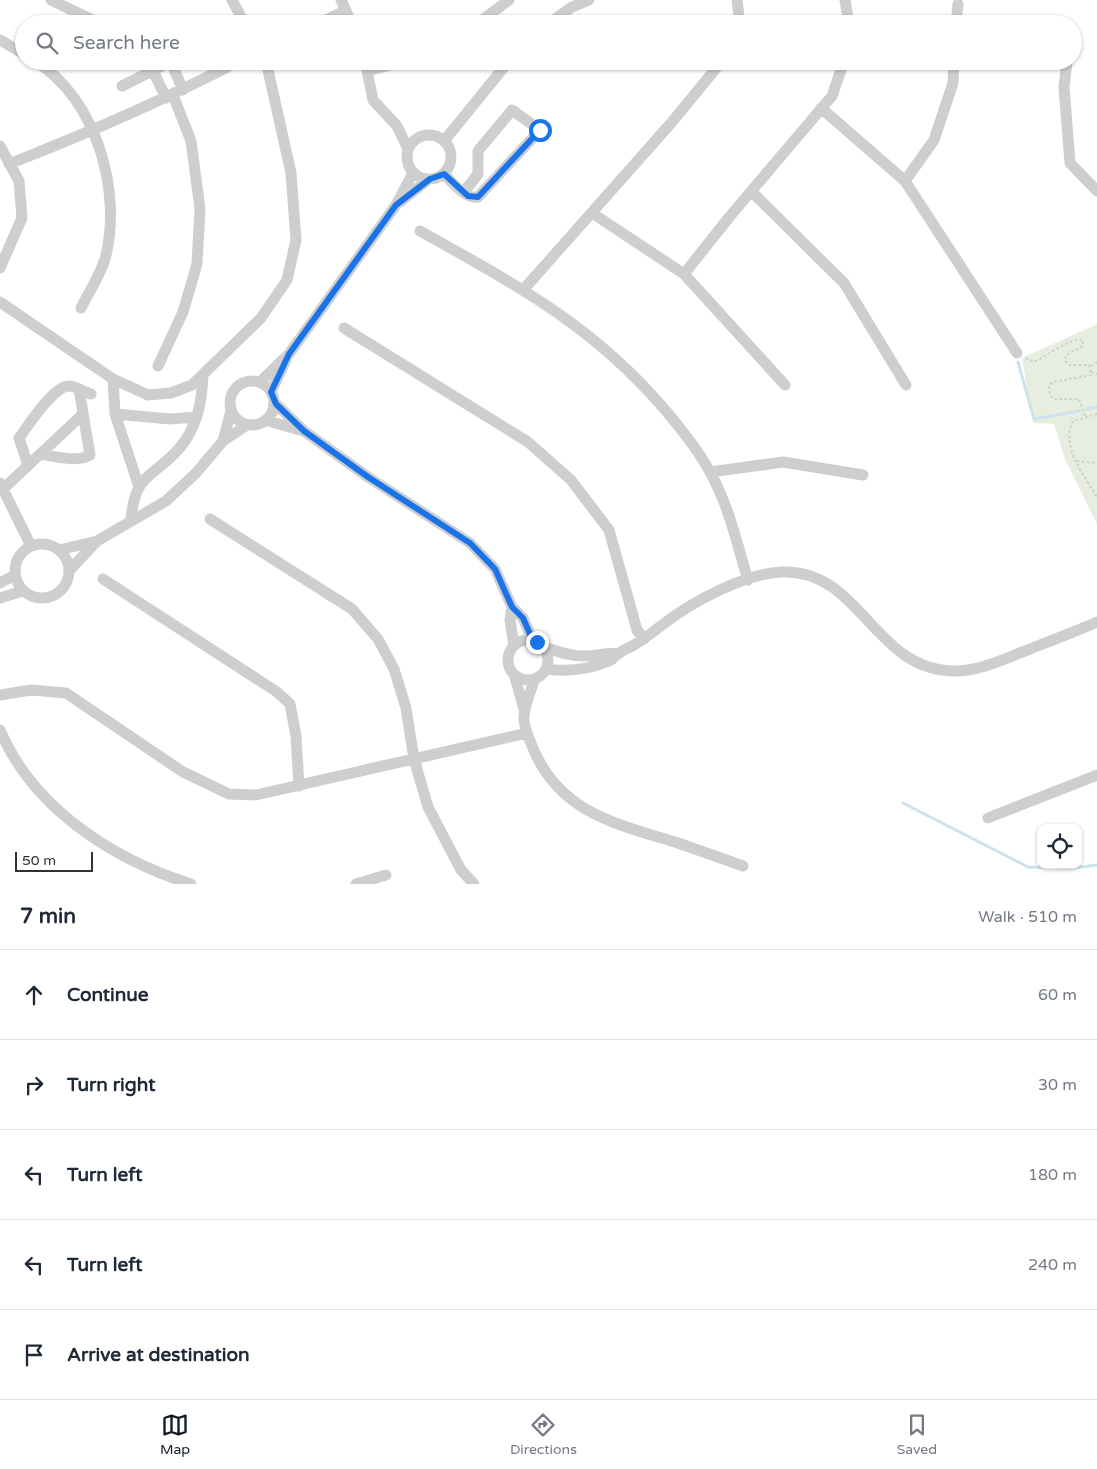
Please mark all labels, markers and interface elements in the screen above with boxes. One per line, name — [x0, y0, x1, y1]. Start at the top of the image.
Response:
search box — [15, 15, 1082, 70]
icon: search — [33, 29, 61, 57]
text: Search here — [73, 32, 180, 54]
route start — [529, 119, 552, 142]
route end — [526, 631, 549, 654]
map controls — [1037, 824, 1082, 869]
button: locate — [1037, 824, 1082, 869]
scale bar — [15, 849, 92, 872]
text: 50 m — [22, 852, 56, 869]
text: 7 min — [20, 904, 76, 929]
text: Walk · 510 m — [978, 907, 1077, 927]
icon: ahead — [20, 981, 48, 1009]
text: Continue — [67, 984, 149, 1006]
text: 60 m — [1038, 985, 1077, 1005]
icon: right — [20, 1071, 48, 1099]
text: Turn right — [67, 1074, 155, 1096]
text: 30 m — [1038, 1075, 1077, 1095]
icon: left — [20, 1161, 48, 1189]
text: Turn left — [67, 1164, 143, 1186]
text: 180 m — [1028, 1165, 1077, 1185]
icon: left — [20, 1251, 48, 1279]
text: Turn left — [67, 1254, 143, 1276]
text: 240 m — [1028, 1255, 1077, 1275]
icon: arrive — [20, 1341, 48, 1369]
text: Arrive at destination — [67, 1344, 250, 1366]
tab: Map — [160, 1411, 190, 1458]
tab: Directions — [510, 1411, 577, 1458]
tab: Saved — [897, 1411, 937, 1458]

